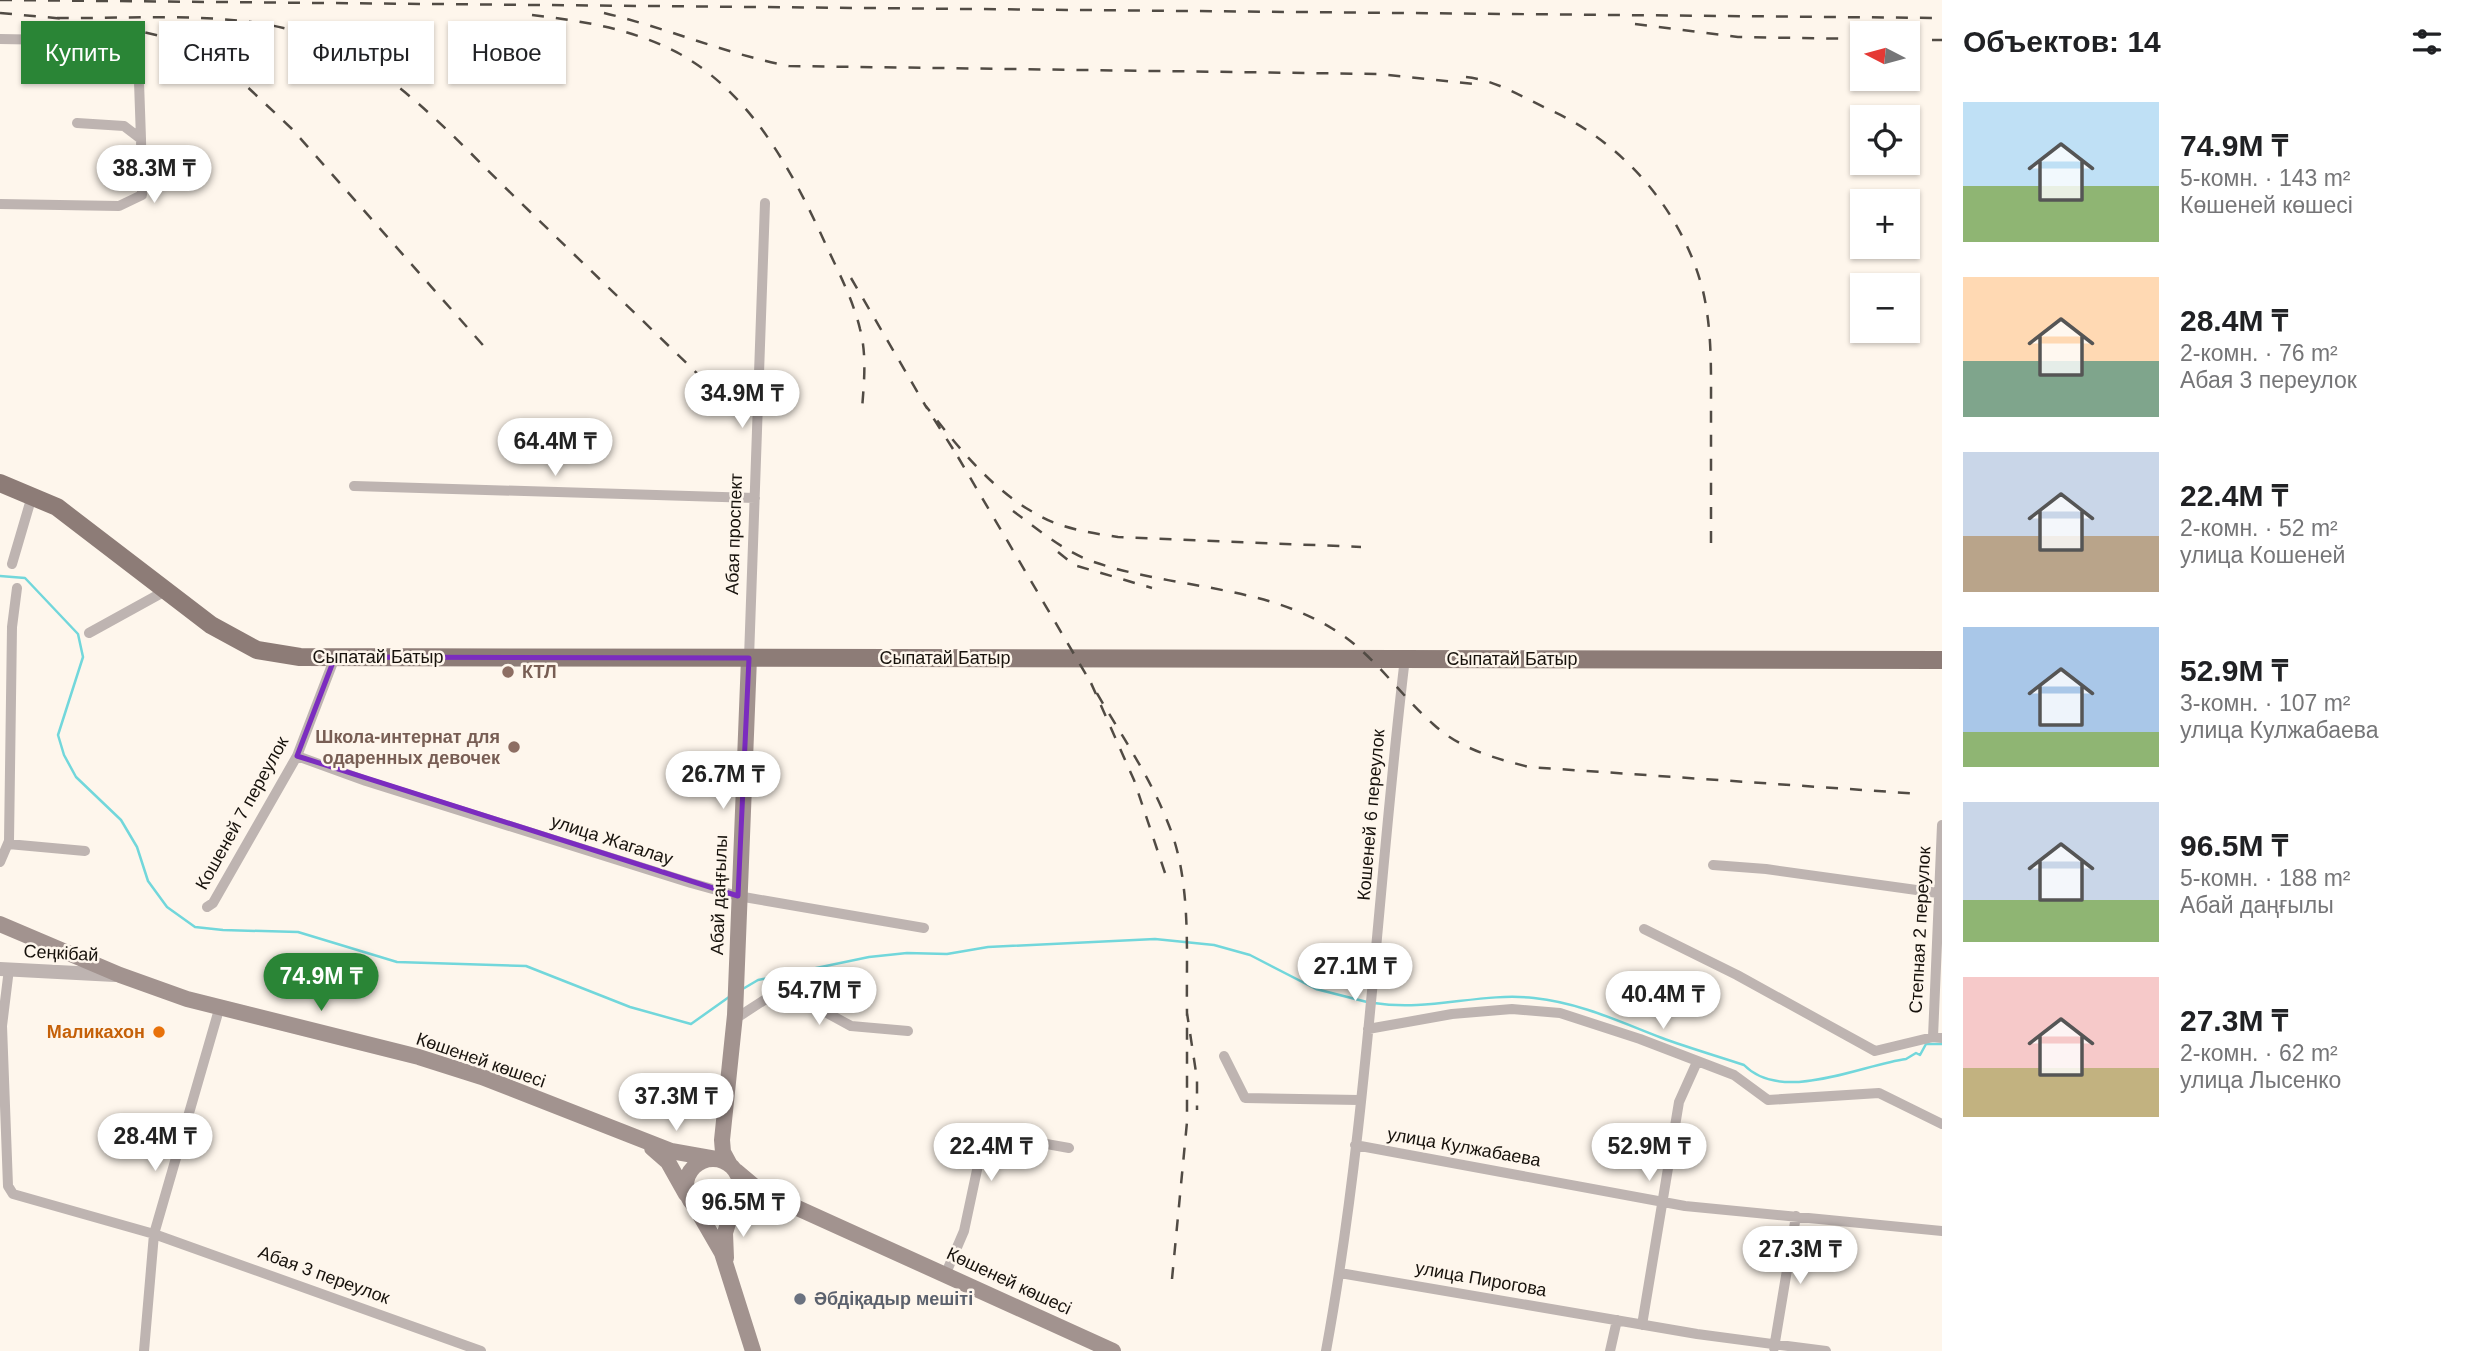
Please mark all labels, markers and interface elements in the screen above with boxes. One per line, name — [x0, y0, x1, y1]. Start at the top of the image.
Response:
chip: Купить — [21, 21, 145, 84]
chip: Снять — [159, 21, 274, 84]
chip: Фильтры — [288, 21, 434, 84]
chip: Новое — [448, 21, 566, 84]
north arrow — [1850, 21, 1920, 91]
map controls — [1850, 21, 1920, 343]
icon: filters — [2408, 23, 2446, 61]
text: Объектов: 14 — [1963, 25, 2161, 58]
button: locate — [1850, 105, 1920, 175]
text: 74.9M ₸ — [2180, 129, 2288, 162]
icon: home — [2019, 130, 2103, 214]
pin: 38.3M ₸ — [89, 146, 219, 205]
text: 38.3M ₸ — [113, 155, 195, 181]
text: 5-комн. · 143 m² — [2180, 165, 2351, 191]
button: + — [1850, 189, 1920, 259]
text: Көшеней көшесі — [2180, 192, 2353, 218]
button: − — [1850, 273, 1920, 343]
text: 28.4M ₸ — [2180, 304, 2288, 337]
icon: home — [2019, 305, 2103, 389]
text: 2-комн. · 76 m² — [2180, 340, 2338, 366]
text: Абая 3 переулок — [2180, 367, 2357, 393]
pin: 34.9M ₸ — [677, 370, 807, 430]
text: 34.9M ₸ — [701, 380, 783, 406]
pin: 64.4M ₸ — [490, 419, 620, 478]
text: 64.4M ₸ — [514, 428, 596, 454]
street label: Абая проспект — [722, 473, 746, 595]
text: 22.4M ₸ — [2180, 479, 2288, 512]
icon: home — [2019, 480, 2103, 564]
text: 2-комн. · 52 m² — [2180, 515, 2338, 541]
text: улица Кошеней — [2180, 542, 2345, 568]
street label: Сыпатай Батыр — [312, 647, 444, 667]
street label: Сыпатай Батыр — [879, 648, 1011, 668]
street label: Сыпатай Батыр — [1446, 649, 1578, 669]
text: 52.9M ₸ — [2180, 654, 2288, 687]
icon: home — [2019, 655, 2103, 739]
place label: КТЛ — [522, 662, 557, 682]
marker: КТЛ — [500, 664, 516, 680]
text: 3-комн. · 107 m² — [2180, 690, 2351, 716]
text: улица Кулжабаева — [2180, 717, 2379, 743]
place label: Школа-интернат для одаренных девочек — [315, 727, 501, 768]
street label: Кошеней 6 переулок — [1354, 728, 1388, 901]
street label: Кошеней 7 переулок — [192, 733, 292, 893]
marker: Школа-интернат для одаренных девочек — [506, 739, 522, 755]
pin: 26.7M ₸ — [658, 752, 788, 811]
text: 26.7M ₸ — [682, 761, 764, 787]
street label: улица Жагалау — [549, 811, 675, 869]
text: 96.5M ₸ — [2180, 829, 2288, 862]
icon: home — [2019, 830, 2103, 914]
street label: Абай даңғылы — [707, 835, 731, 955]
street label: Степная 2 переулок — [1906, 846, 1934, 1014]
text: 5-комн. · 188 m² — [2180, 865, 2351, 891]
text: Абай даңғылы — [2180, 892, 2334, 918]
street label: Сеңкібай — [23, 941, 99, 965]
pin: 27.1M ₸ — [1290, 944, 1420, 1003]
text: 27.1M ₸ — [1314, 953, 1396, 979]
pin: 74.9M ₸ — [256, 954, 386, 1013]
text: 74.9M ₸ — [280, 963, 362, 989]
pin: 54.7M ₸ — [754, 968, 884, 1027]
pin: 40.4M ₸ — [1598, 972, 1728, 1031]
text: 54.7M ₸ — [778, 977, 860, 1003]
text: 40.4M ₸ — [1622, 981, 1704, 1007]
text: 27.3M ₸ — [2180, 1004, 2288, 1037]
icon: home — [2019, 1005, 2103, 1089]
place label: Маликахон — [47, 1022, 145, 1042]
marker: Маликахон — [151, 1024, 167, 1040]
street label: Көшеней көшесі — [414, 1029, 548, 1091]
text: 2-комн. · 62 m² — [2180, 1040, 2338, 1066]
text: улица Лысенко — [2180, 1067, 2341, 1093]
pin: 37.3M ₸ — [611, 1074, 741, 1133]
text: 37.3M ₸ — [635, 1083, 717, 1109]
pin: 28.4M ₸ — [90, 1114, 220, 1173]
text: 28.4M ₸ — [114, 1123, 196, 1149]
pin: 22.4M ₸ — [926, 1124, 1056, 1183]
street label: улица Кулжабаева — [1386, 1124, 1543, 1171]
pin: 52.9M ₸ — [1584, 1124, 1714, 1183]
text: 22.4M ₸ — [950, 1133, 1032, 1159]
text: 52.9M ₸ — [1608, 1133, 1690, 1159]
pin: 96.5M ₸ — [678, 1180, 808, 1239]
text: 96.5M ₸ — [702, 1189, 784, 1215]
pin: 27.3M ₸ — [1735, 1226, 1865, 1286]
text: 27.3M ₸ — [1759, 1236, 1841, 1262]
street label: Абая 3 переулок — [256, 1242, 393, 1308]
street label: Көшеней көшесі — [943, 1243, 1075, 1319]
street label: улица Пирогова — [1414, 1258, 1549, 1301]
place label: Әбдіқадыр мешіті — [814, 1289, 973, 1309]
marker: Әбдіқадыр мешіті — [792, 1291, 808, 1307]

